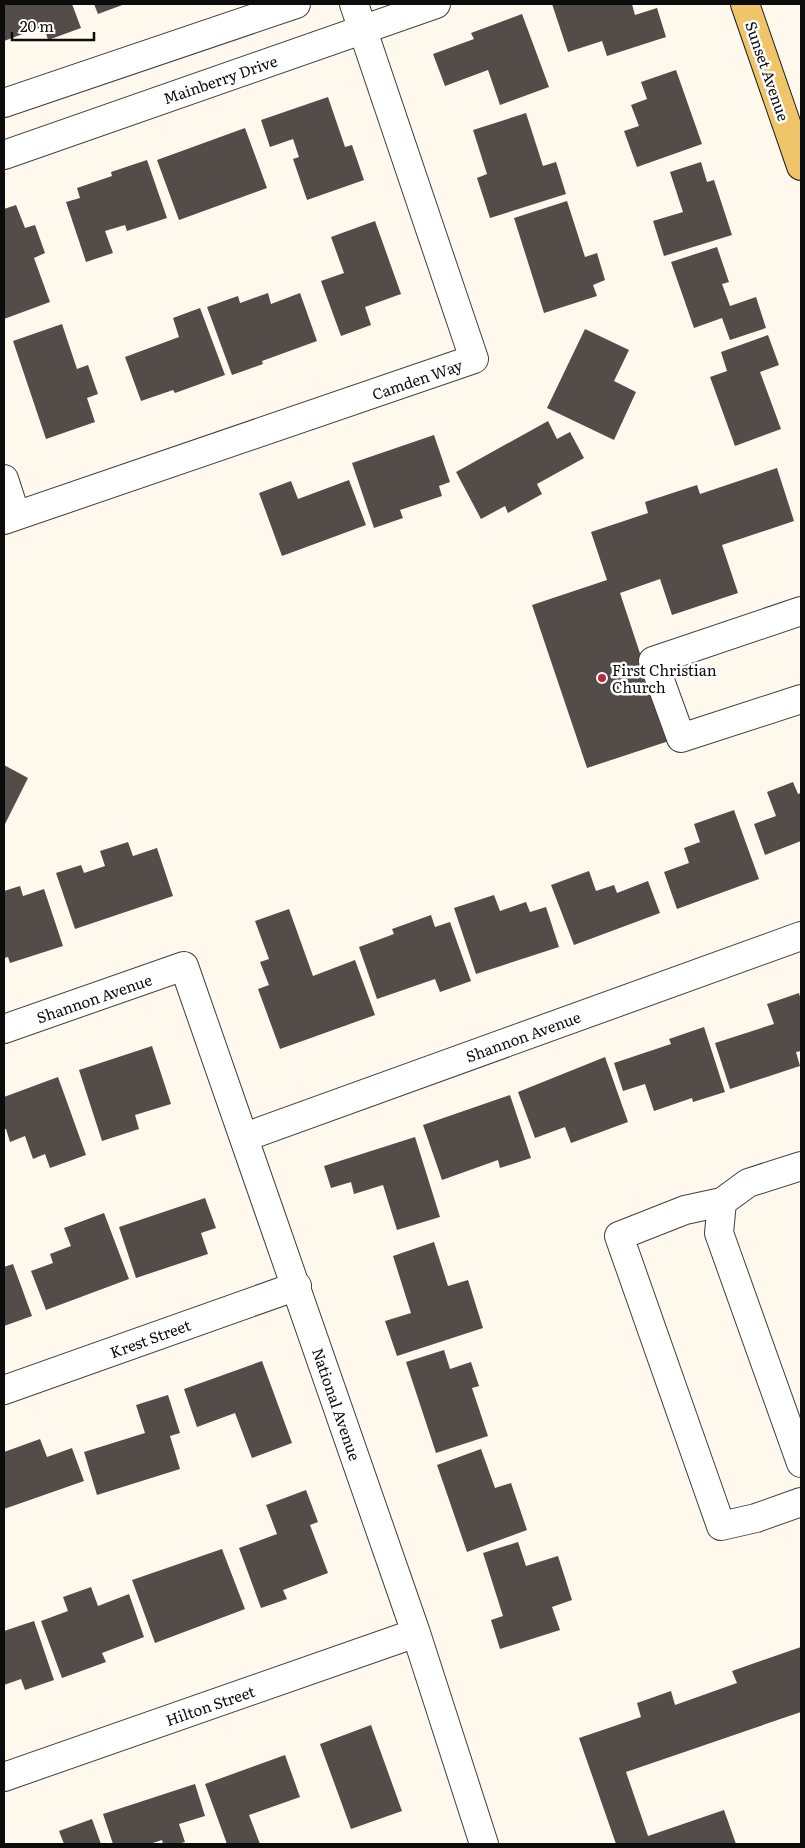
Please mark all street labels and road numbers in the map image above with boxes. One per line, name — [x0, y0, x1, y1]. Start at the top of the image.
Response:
street label: Sunset Avenue — [740, 18, 796, 124]
street label: Mainberry Drive — [160, 49, 280, 109]
street label: Camden Way — [369, 353, 466, 405]
street label: Shannon Avenue — [33, 967, 155, 1029]
street label: Shannon Avenue — [462, 1004, 584, 1067]
street label: Krest Street — [106, 1313, 194, 1363]
street label: National Avenue — [307, 1345, 367, 1464]
street label: Hilton Street — [162, 1679, 258, 1731]

